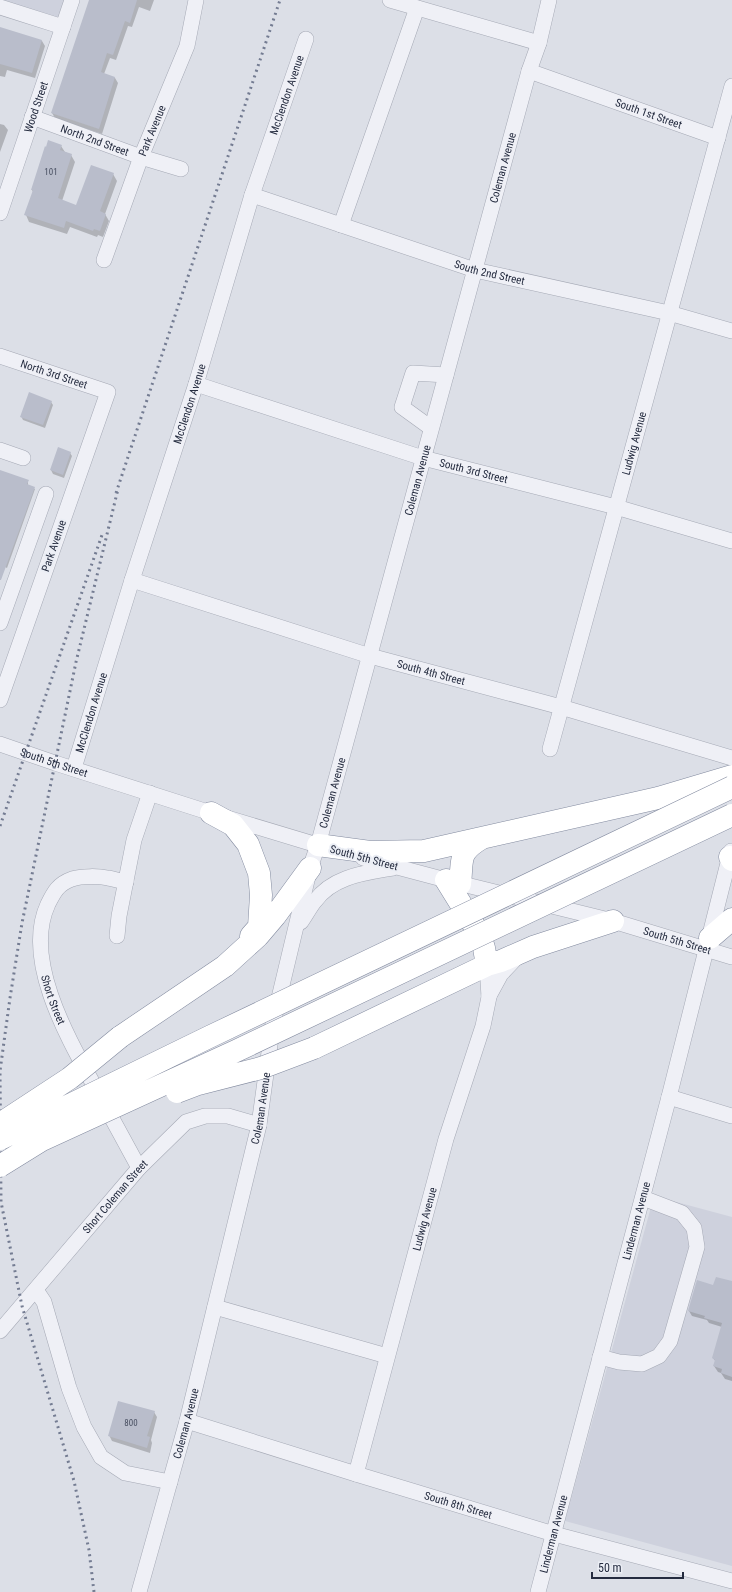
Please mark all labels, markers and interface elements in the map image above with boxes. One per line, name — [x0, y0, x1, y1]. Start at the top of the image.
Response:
street label: McClendon Avenue — [267, 53, 306, 136]
street label: Wood Street — [21, 80, 51, 134]
street label: South 1st Street — [614, 96, 684, 131]
street label: Park Avenue — [136, 103, 168, 158]
street label: North 2nd Street — [59, 122, 131, 159]
street label: Coleman Avenue — [487, 131, 518, 204]
house number: 101 — [44, 167, 58, 177]
street label: South 2nd Street — [453, 257, 526, 287]
street label: North 3rd Street — [19, 357, 89, 391]
street label: McClendon Avenue — [170, 362, 208, 445]
street label: Ludwig Avenue — [619, 410, 649, 476]
street label: Coleman Avenue — [402, 443, 433, 517]
street label: South 3rd Street — [438, 456, 509, 486]
street label: Park Avenue — [39, 518, 69, 574]
street label: South 4th Street — [396, 657, 467, 688]
street label: McClendon Avenue — [73, 671, 110, 754]
street label: South 5th Street — [19, 745, 89, 780]
street label: Coleman Avenue — [316, 756, 348, 830]
street label: South 5th Street — [329, 843, 399, 873]
street label: South 5th Street — [642, 924, 713, 957]
street label: Short Street — [39, 974, 68, 1027]
street label: Coleman Avenue — [248, 1072, 273, 1146]
street label: Short Coleman Street — [80, 1157, 150, 1236]
street label: Linderman Avenue — [620, 1180, 653, 1261]
street label: Ludwig Avenue — [410, 1186, 439, 1252]
street label: Coleman Avenue — [170, 1387, 201, 1460]
house number: 800 — [124, 1418, 138, 1428]
street label: South 8th Street — [423, 1489, 494, 1521]
street label: Linderman Avenue — [537, 1494, 570, 1574]
scale bar — [592, 1554, 683, 1580]
text: 50 m — [598, 1561, 622, 1575]

